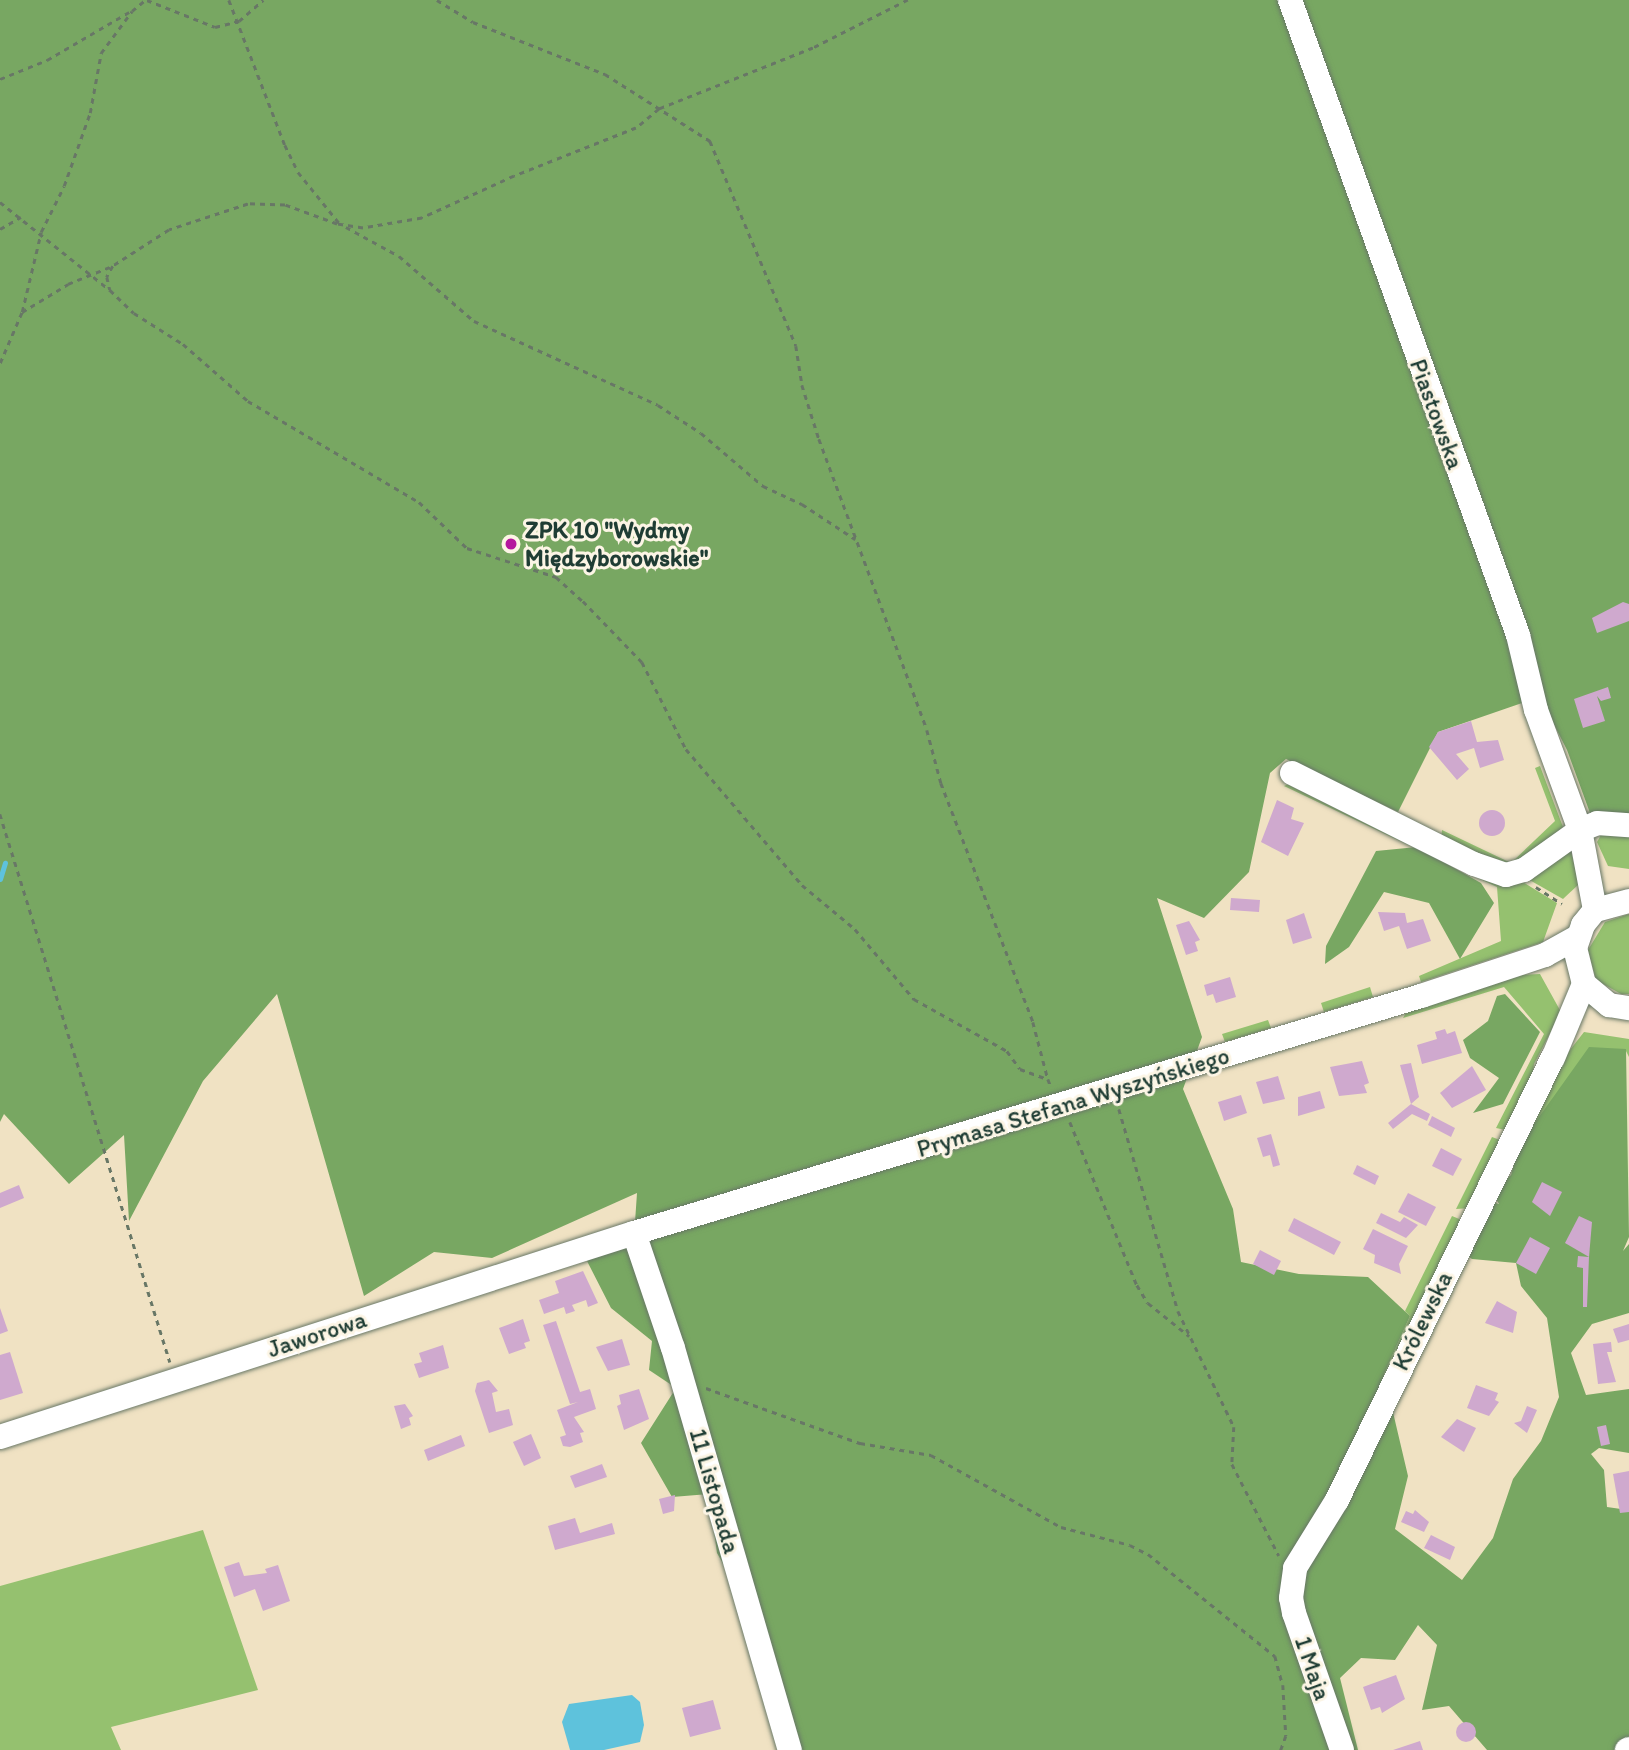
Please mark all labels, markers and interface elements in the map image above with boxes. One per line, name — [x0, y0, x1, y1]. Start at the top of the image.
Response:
street label: Piastowska — [1404, 355, 1470, 473]
place label: ZPK 10 "Wydmy Międzyborowskie" — [525, 516, 708, 572]
marker: ZPK 10 "Wydmy Międzyborowskie" — [503, 536, 519, 552]
street label: Prymasa Stefana Wyszyńskiego — [914, 1041, 1232, 1163]
street label: Królewska — [1386, 1267, 1458, 1375]
street label: Jaworowa — [264, 1304, 370, 1364]
street label: 11 Listopada — [683, 1425, 747, 1557]
street label: 1 Maja — [1289, 1632, 1337, 1704]

